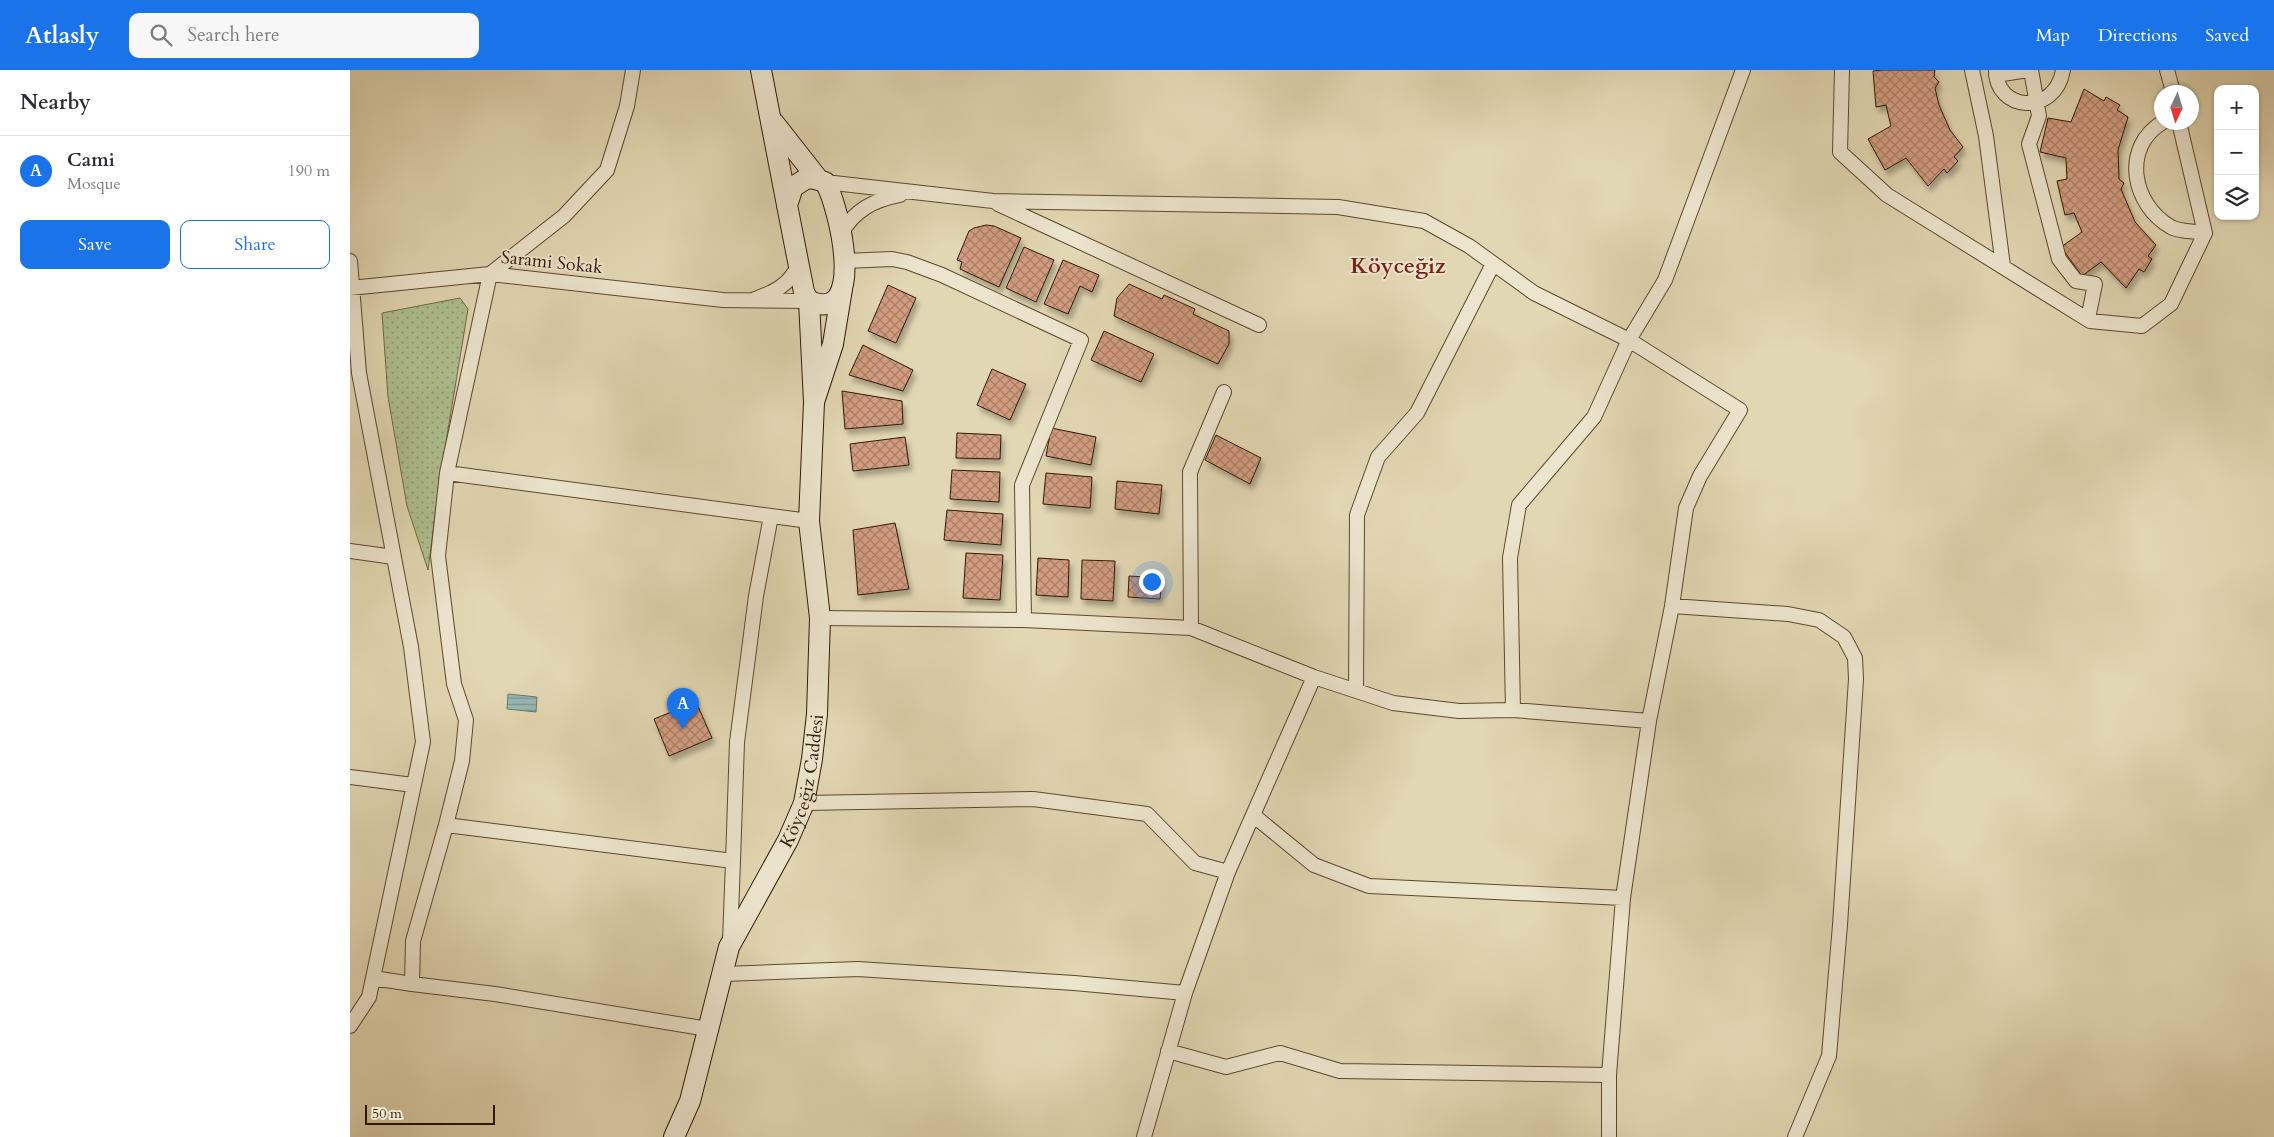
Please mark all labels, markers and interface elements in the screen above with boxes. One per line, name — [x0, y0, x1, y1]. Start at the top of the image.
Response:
search box — [129, 13, 479, 58]
text: Atlasly — [25, 19, 99, 52]
icon: search — [147, 21, 175, 49]
text: Search here — [187, 22, 280, 48]
text: Map — [2036, 23, 2070, 48]
text: Directions — [2098, 23, 2177, 48]
text: Saved — [2205, 23, 2249, 48]
north arrow — [2154, 85, 2199, 130]
map controls — [2214, 85, 2259, 220]
button: + — [2214, 85, 2259, 130]
text: Nearby — [20, 88, 91, 117]
button: − — [2214, 130, 2259, 175]
text: Cami — [67, 147, 115, 173]
text: A — [30, 160, 42, 182]
text: 190 m — [288, 160, 330, 182]
text: Mosque — [67, 173, 121, 195]
button: layers — [2214, 175, 2259, 220]
button: Save — [20, 220, 170, 269]
button: Share — [180, 220, 330, 269]
street label: Sarami Sokak — [500, 245, 604, 280]
district label: Köyceğiz — [1350, 251, 1446, 281]
your location — [1139, 569, 1165, 595]
pin: A — [667, 688, 699, 729]
street label: Köyceğiz Caddesi — [774, 713, 830, 852]
scale bar — [365, 1102, 495, 1125]
text: 50 m — [372, 1104, 402, 1123]

